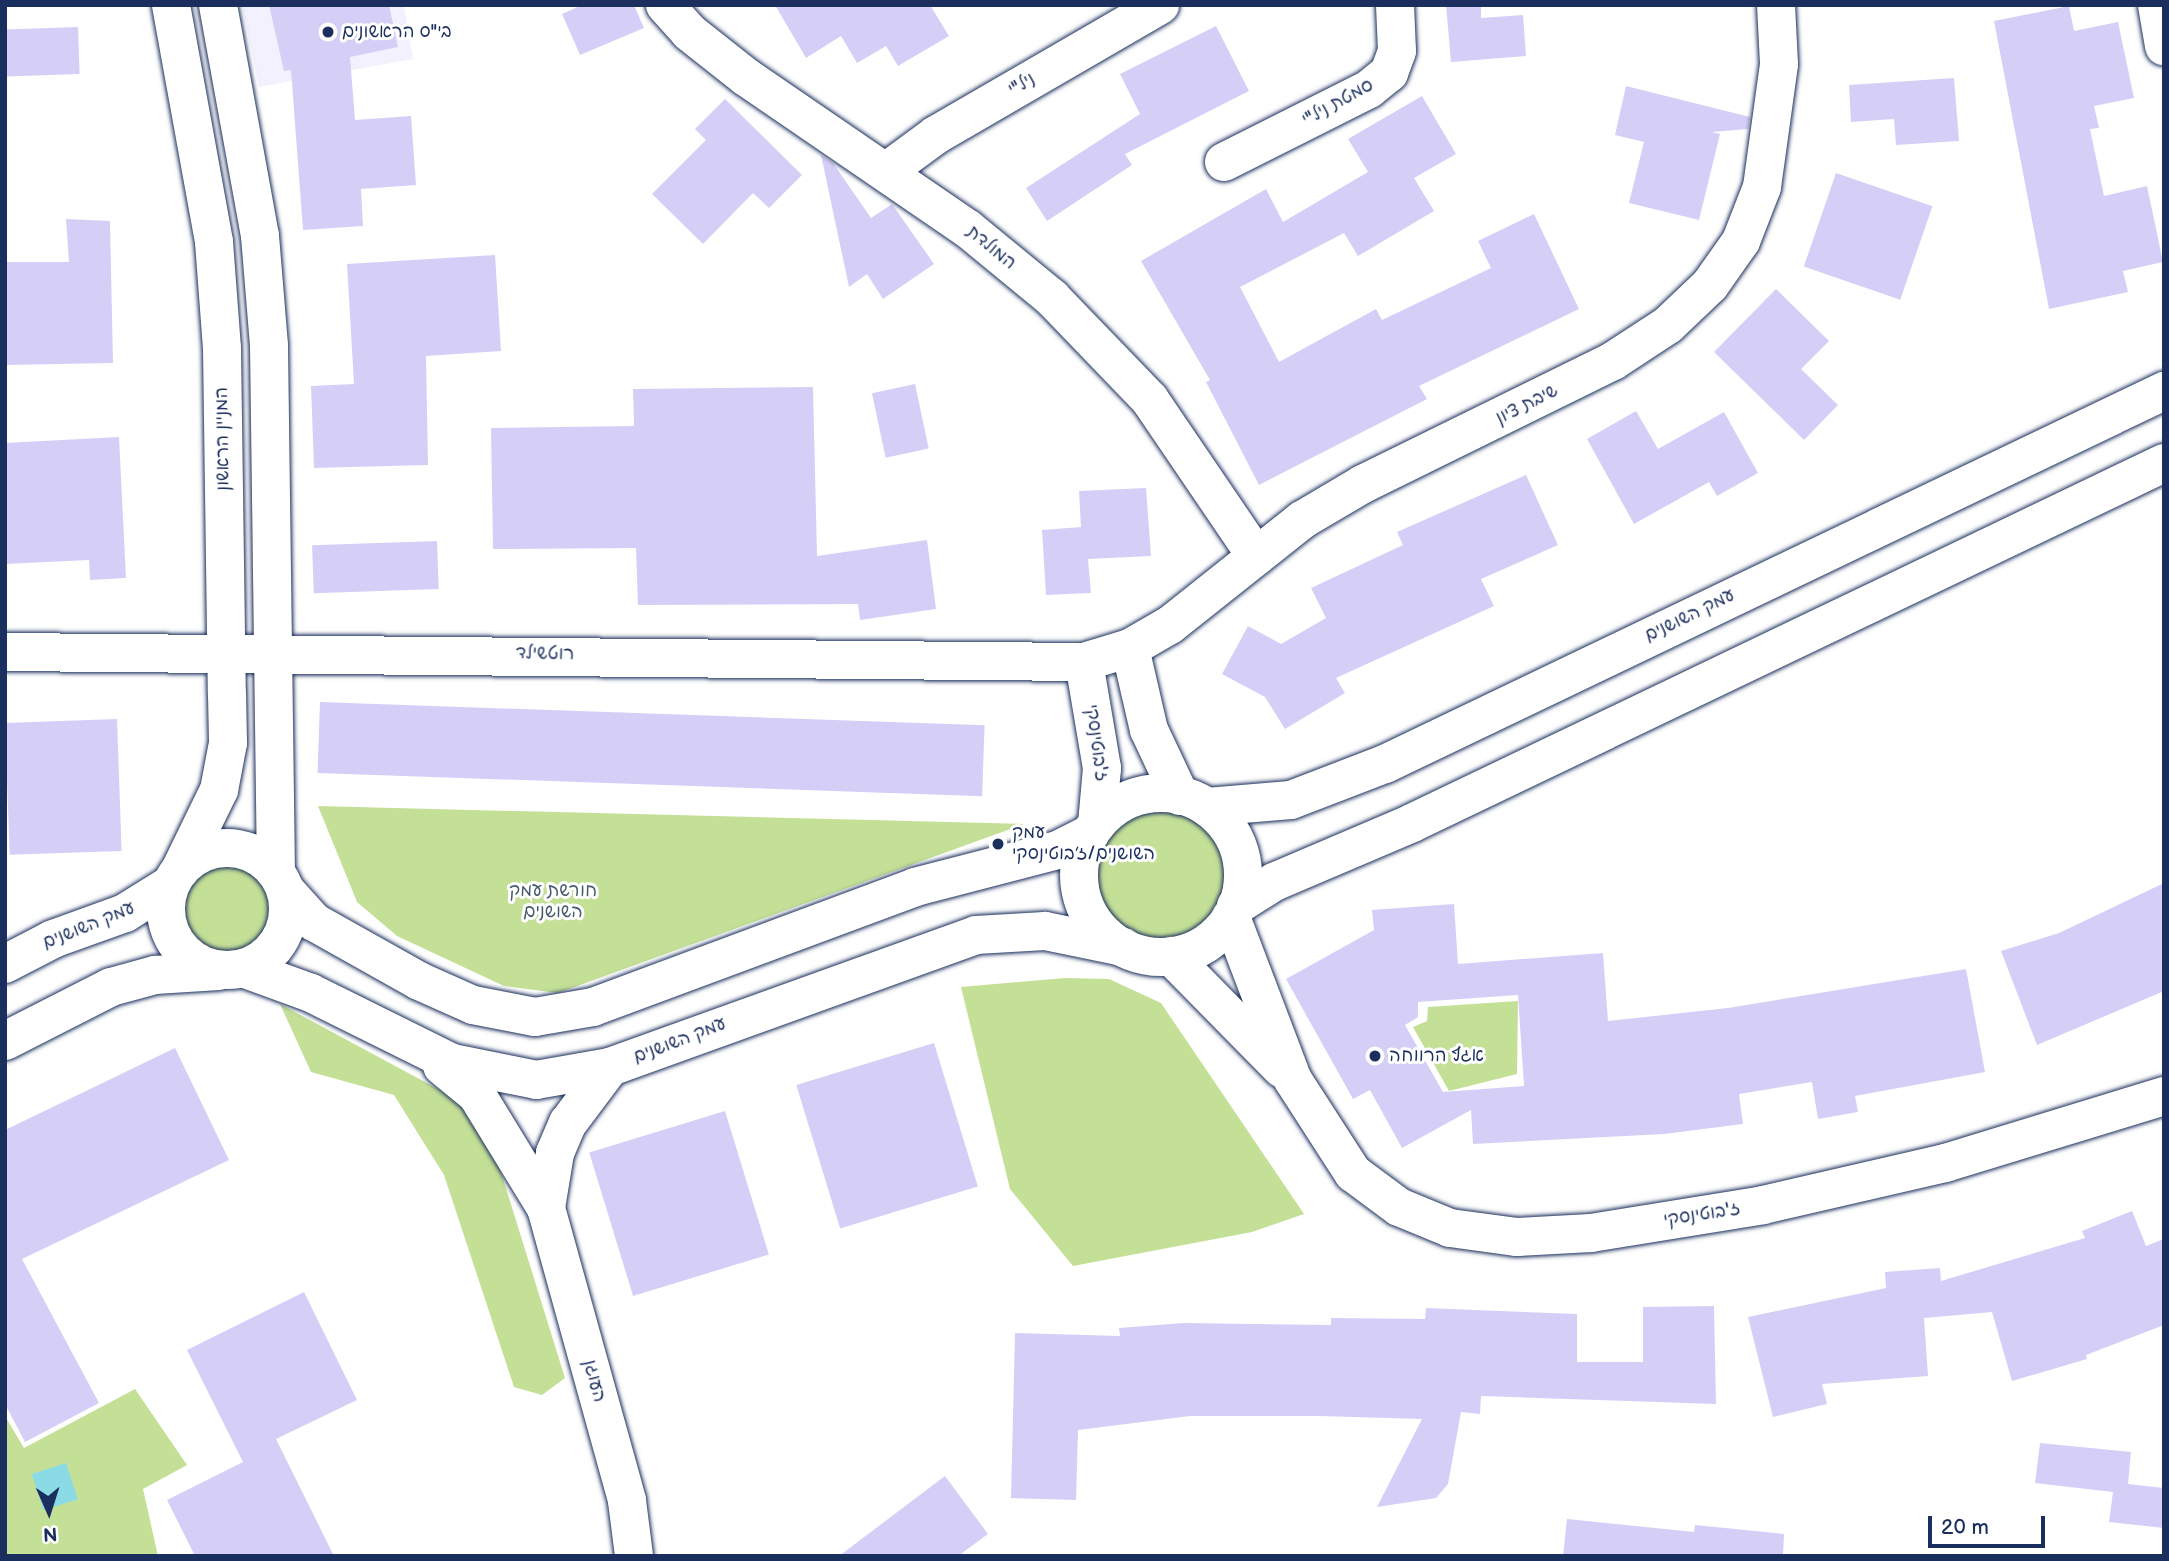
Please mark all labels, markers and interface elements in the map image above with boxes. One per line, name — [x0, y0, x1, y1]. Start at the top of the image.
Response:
place label: בי"ס הראשונים — [342, 21, 452, 43]
marker: בי"ס הראשונים — [320, 24, 336, 40]
street label: ניל"י — [1005, 69, 1039, 101]
street label: סמטת ניל"י — [1299, 75, 1377, 131]
street label: המולדת — [962, 221, 1020, 275]
street label: שיבת ציון — [1492, 380, 1562, 430]
street label: המניין הראשון — [211, 387, 235, 491]
street label: עמק השושנים — [1641, 585, 1739, 647]
street label: רוטשילד — [515, 643, 575, 665]
street label: ז'בוטינסקי — [1080, 703, 1112, 783]
place label: עמק השושנים/ז׳בוטינסקי — [1012, 823, 1155, 866]
marker: עמק השושנים/ז׳בוטינסקי — [990, 836, 1006, 852]
park label: חורשת עמק השושנים — [509, 881, 597, 924]
street label: עמק השושנים — [40, 898, 138, 954]
street label: עמק השושנים — [630, 1013, 730, 1069]
place label: אגף הרווחה — [1389, 1045, 1484, 1067]
marker: אגף הרווחה — [1367, 1048, 1383, 1064]
street label: ז'בוטינסקי — [1662, 1198, 1742, 1232]
street label: העוגן — [578, 1357, 610, 1405]
north arrow — [14, 1477, 84, 1547]
scale bar — [1931, 1502, 2048, 1546]
text: 20 m — [1941, 1515, 1989, 1540]
text: N — [42, 1522, 58, 1545]

